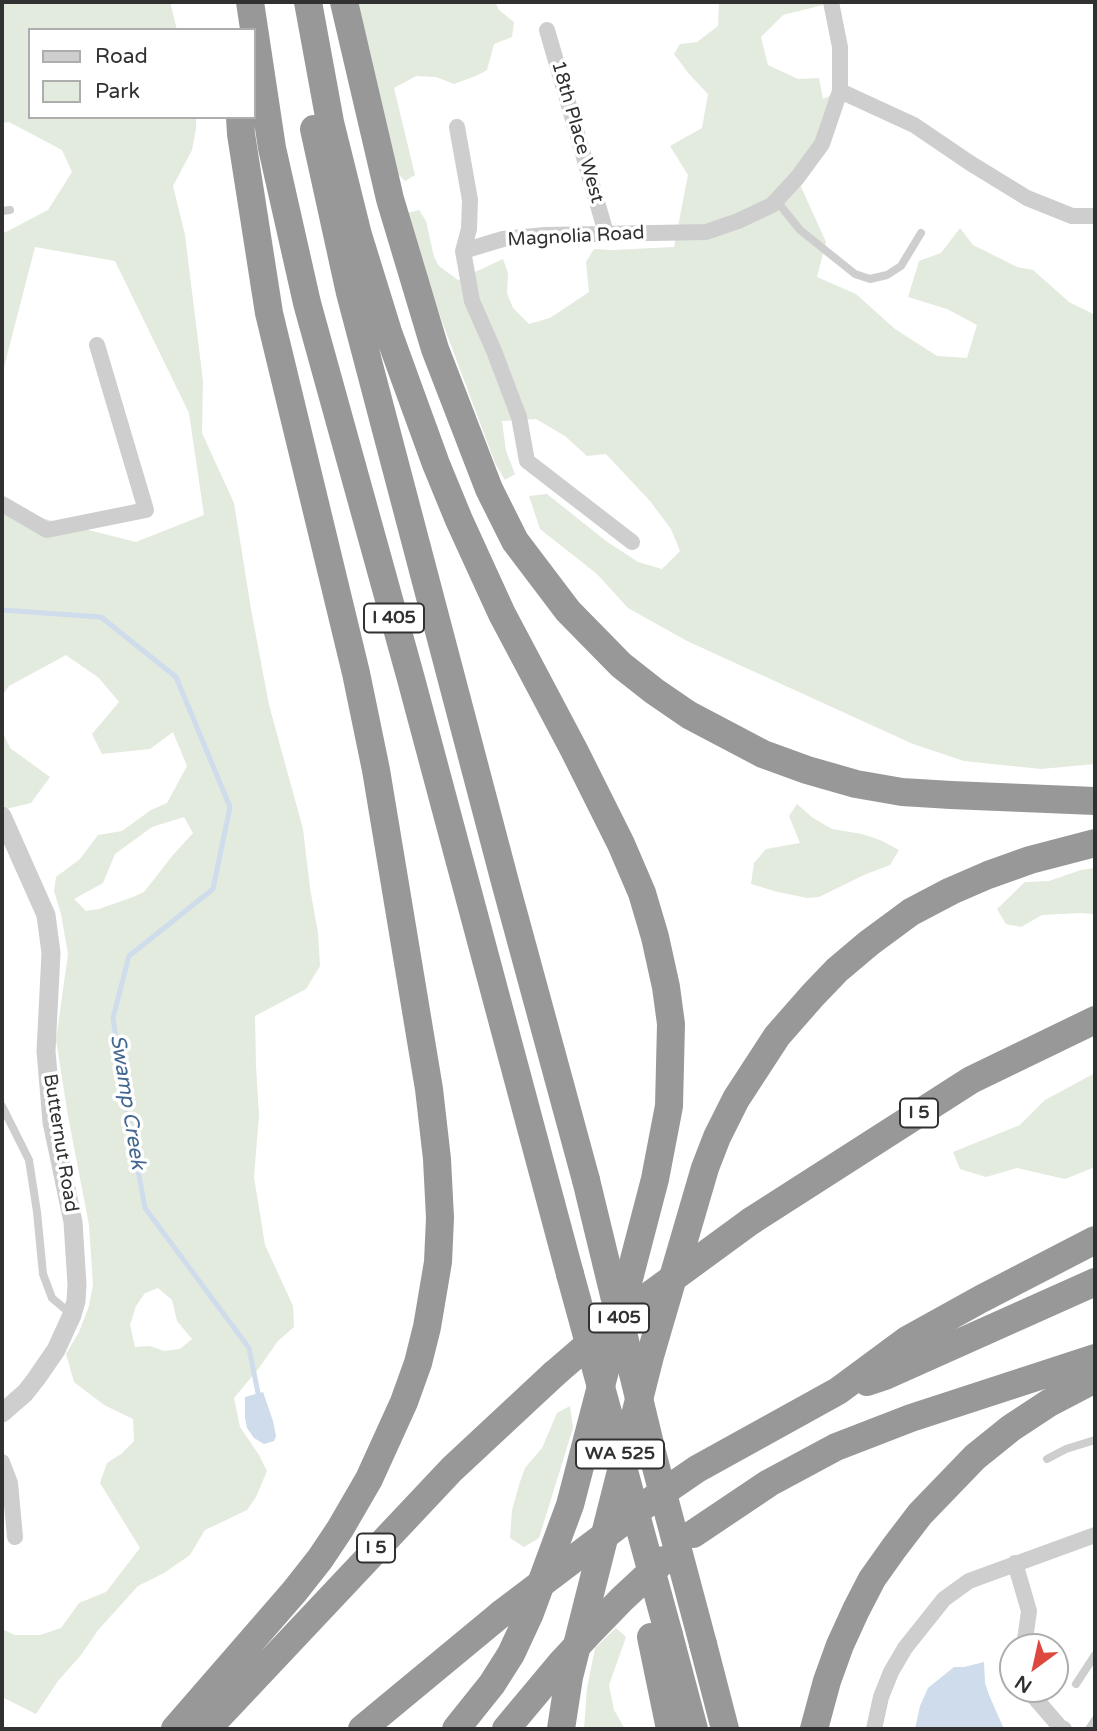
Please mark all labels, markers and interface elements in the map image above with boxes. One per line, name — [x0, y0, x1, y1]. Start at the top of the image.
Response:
legend — [28, 28, 256, 119]
text: Road — [95, 44, 148, 69]
street label: 18th Place West — [546, 58, 608, 206]
text: Park — [95, 79, 140, 104]
street label: Magnolia Road — [507, 222, 645, 252]
road number: I 405 — [364, 604, 424, 632]
water label: Swamp Creek — [104, 1033, 150, 1171]
street label: Butternut Road — [38, 1072, 82, 1214]
road number: I 5 — [900, 1098, 938, 1128]
road number: I 405 — [589, 1303, 649, 1332]
road number: WA 525 — [576, 1440, 664, 1469]
road number: I 5 — [357, 1534, 395, 1562]
north arrow — [999, 1633, 1069, 1703]
text: N — [1011, 1671, 1036, 1697]

